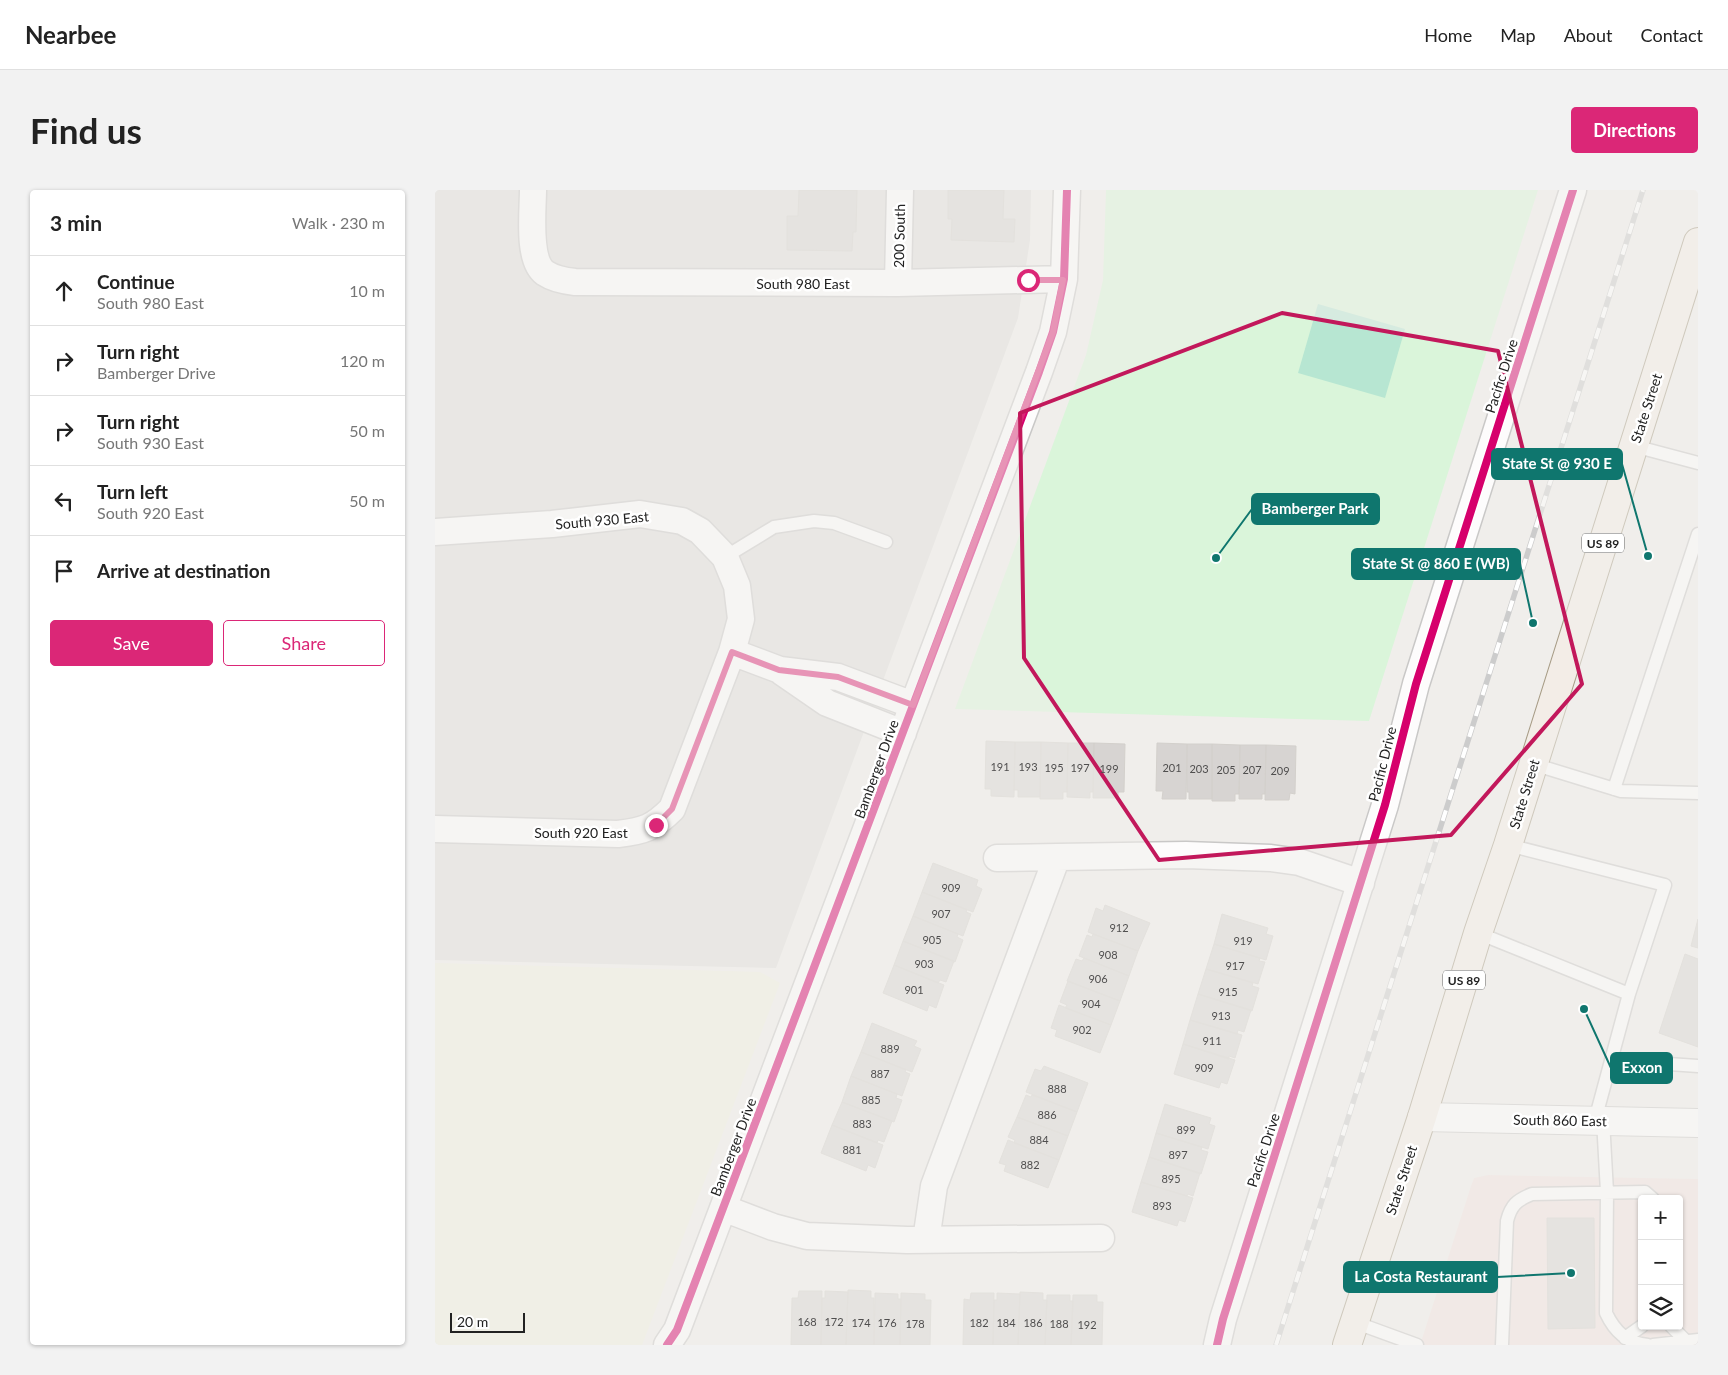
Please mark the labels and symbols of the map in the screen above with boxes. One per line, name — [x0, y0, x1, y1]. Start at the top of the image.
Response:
street label: 200 South — [890, 204, 908, 268]
route start — [1017, 269, 1040, 292]
street label: South 980 East — [756, 275, 850, 292]
street label: Pacific Drive — [1481, 337, 1521, 415]
street label: State Street — [1627, 371, 1665, 445]
callout: State St @ 930 E — [1492, 449, 1622, 479]
text: State St @ 930 E — [1502, 454, 1612, 472]
callout: Bamberger Park — [1252, 494, 1379, 524]
text: Bamberger Park — [1262, 499, 1369, 517]
street label: South 930 East — [555, 507, 649, 533]
road number: US 89 — [1582, 533, 1624, 552]
callout: State St @ 860 E (WB) — [1352, 549, 1520, 579]
text: State St @ 860 E (WB) — [1362, 554, 1510, 572]
street label: Bamberger Drive — [850, 717, 902, 821]
street label: Pacific Drive — [1364, 725, 1400, 803]
street label: State Street — [1505, 757, 1543, 831]
house number: 191 — [990, 760, 1010, 773]
house number: 193 — [1018, 760, 1038, 773]
house number: 195 — [1044, 761, 1064, 774]
house number: 197 — [1070, 761, 1090, 774]
house number: 201 — [1162, 761, 1182, 774]
house number: 199 — [1099, 762, 1119, 775]
house number: 203 — [1189, 762, 1209, 775]
house number: 205 — [1216, 763, 1236, 776]
house number: 207 — [1242, 763, 1262, 776]
house number: 209 — [1270, 764, 1290, 777]
route end — [645, 814, 668, 837]
street label: South 920 East — [534, 824, 628, 841]
house number: 909 — [941, 881, 961, 894]
house number: 907 — [931, 907, 951, 920]
house number: 912 — [1109, 921, 1129, 934]
house number: 905 — [922, 933, 942, 946]
house number: 919 — [1233, 934, 1253, 947]
house number: 908 — [1098, 948, 1118, 961]
house number: 903 — [914, 957, 934, 970]
house number: 917 — [1225, 959, 1245, 972]
road number: US 89 — [1443, 970, 1485, 990]
house number: 906 — [1088, 972, 1108, 985]
house number: 901 — [904, 983, 924, 996]
house number: 915 — [1218, 985, 1238, 998]
house number: 904 — [1081, 997, 1101, 1010]
house number: 913 — [1211, 1009, 1231, 1022]
house number: 902 — [1072, 1023, 1092, 1036]
house number: 911 — [1202, 1034, 1222, 1047]
house number: 889 — [880, 1042, 900, 1055]
callout: Exxon — [1611, 1053, 1672, 1083]
text: Exxon — [1621, 1058, 1663, 1076]
house number: 909 — [1194, 1061, 1214, 1074]
house number: 887 — [870, 1067, 890, 1080]
house number: 888 — [1047, 1082, 1067, 1095]
house number: 885 — [861, 1093, 881, 1106]
street label: Bamberger Drive — [706, 1095, 760, 1199]
house number: 886 — [1037, 1108, 1057, 1121]
street label: Pacific Drive — [1243, 1111, 1283, 1189]
street label: South 860 East — [1513, 1111, 1607, 1129]
house number: 883 — [852, 1117, 872, 1130]
house number: 899 — [1176, 1123, 1196, 1136]
house number: 884 — [1029, 1133, 1049, 1146]
house number: 881 — [842, 1143, 862, 1156]
street label: State Street — [1382, 1143, 1420, 1217]
house number: 897 — [1168, 1148, 1188, 1161]
house number: 882 — [1020, 1158, 1040, 1171]
house number: 895 — [1161, 1172, 1181, 1185]
house number: 893 — [1152, 1199, 1172, 1212]
callout: La Costa Restaurant — [1344, 1262, 1497, 1292]
text: La Costa Restaurant — [1354, 1267, 1488, 1285]
scale bar — [450, 1310, 525, 1333]
house number: 168 — [797, 1315, 817, 1328]
house number: 172 — [824, 1315, 844, 1328]
house number: 174 — [851, 1316, 871, 1329]
house number: 176 — [877, 1316, 897, 1329]
house number: 182 — [969, 1316, 989, 1329]
house number: 184 — [996, 1316, 1016, 1329]
house number: 186 — [1023, 1316, 1043, 1329]
house number: 178 — [905, 1317, 925, 1330]
house number: 188 — [1049, 1317, 1069, 1330]
house number: 192 — [1077, 1318, 1097, 1331]

